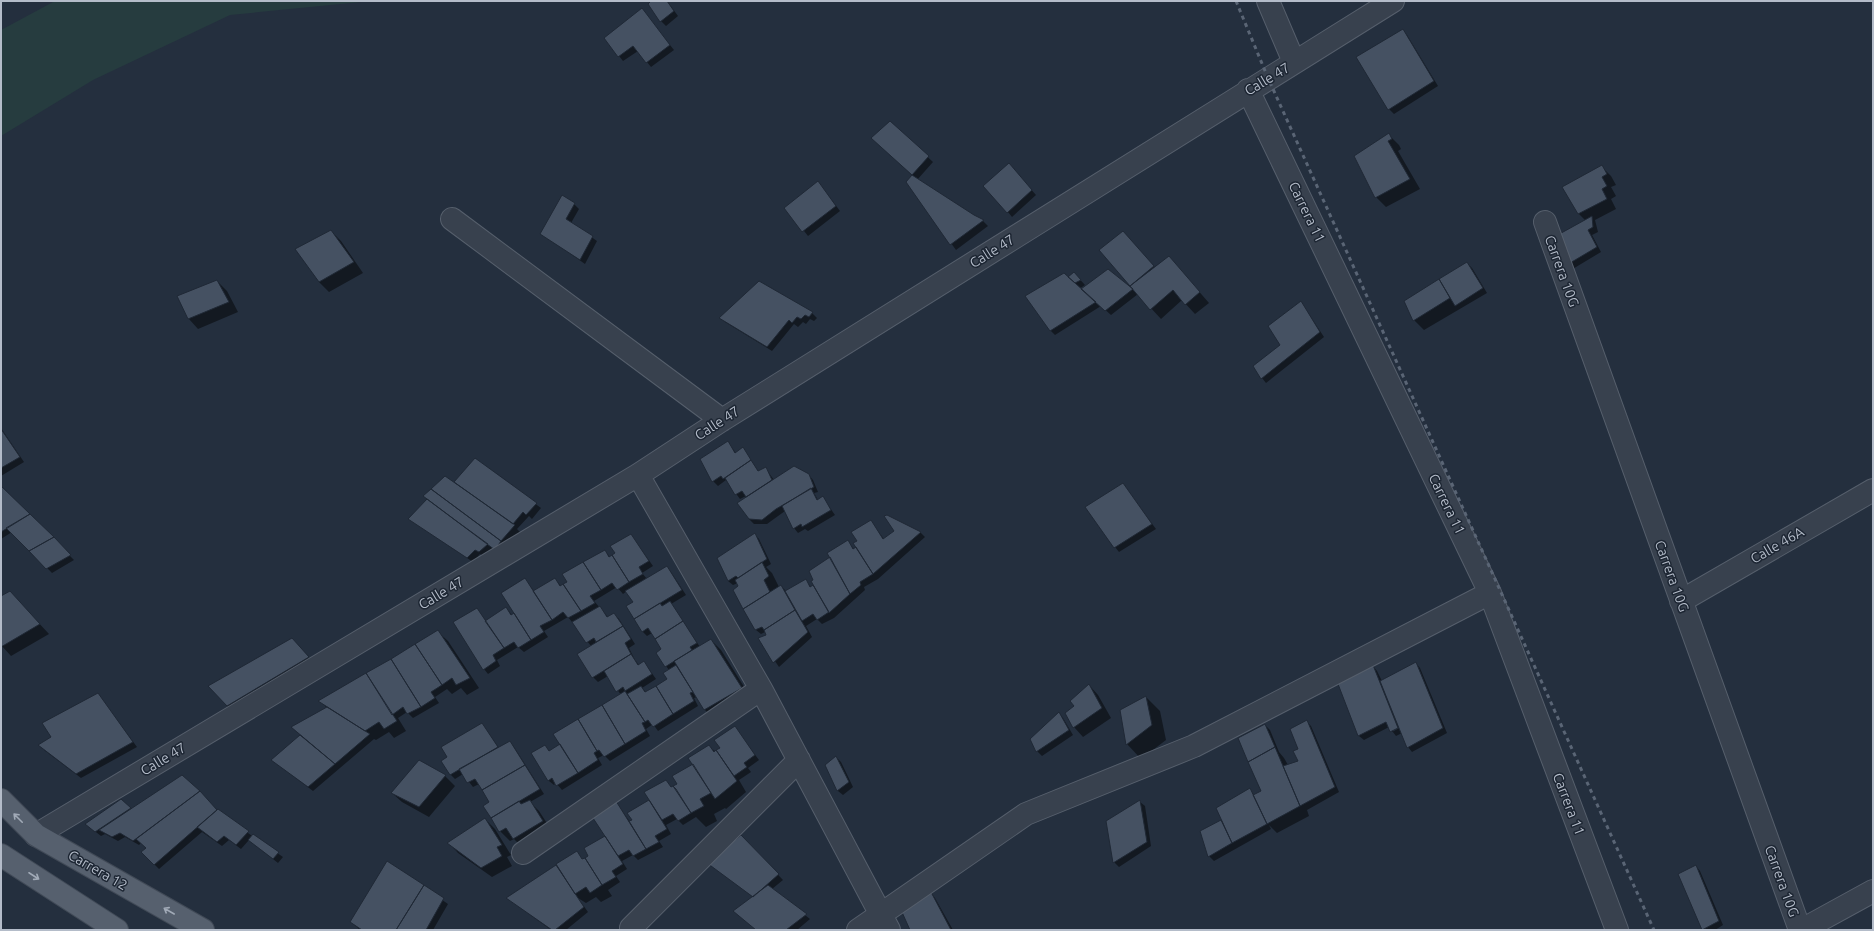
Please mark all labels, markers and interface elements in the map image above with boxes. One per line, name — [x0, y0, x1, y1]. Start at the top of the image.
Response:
street label: Calle 47 — [1242, 59, 1292, 99]
street label: Carrera 11 — [1285, 179, 1329, 245]
street label: Calle 47 — [967, 231, 1017, 271]
street label: Carrera 10G — [1542, 233, 1582, 309]
street label: Calle 47 — [692, 403, 742, 443]
street label: Carrera 11 — [1425, 471, 1469, 537]
street label: Calle 46A — [1747, 523, 1807, 567]
street label: Carrera 10G — [1652, 538, 1692, 614]
street label: Calle 47 — [416, 573, 466, 613]
street label: Calle 47 — [138, 739, 188, 779]
street label: Carrera 11 — [1550, 771, 1588, 837]
one-way arrow — [13, 813, 23, 823]
street label: Carrera 10G — [1762, 843, 1802, 919]
street label: Carrera 12 — [66, 847, 130, 893]
one-way arrow — [28, 873, 40, 881]
one-way arrow — [163, 906, 175, 914]

